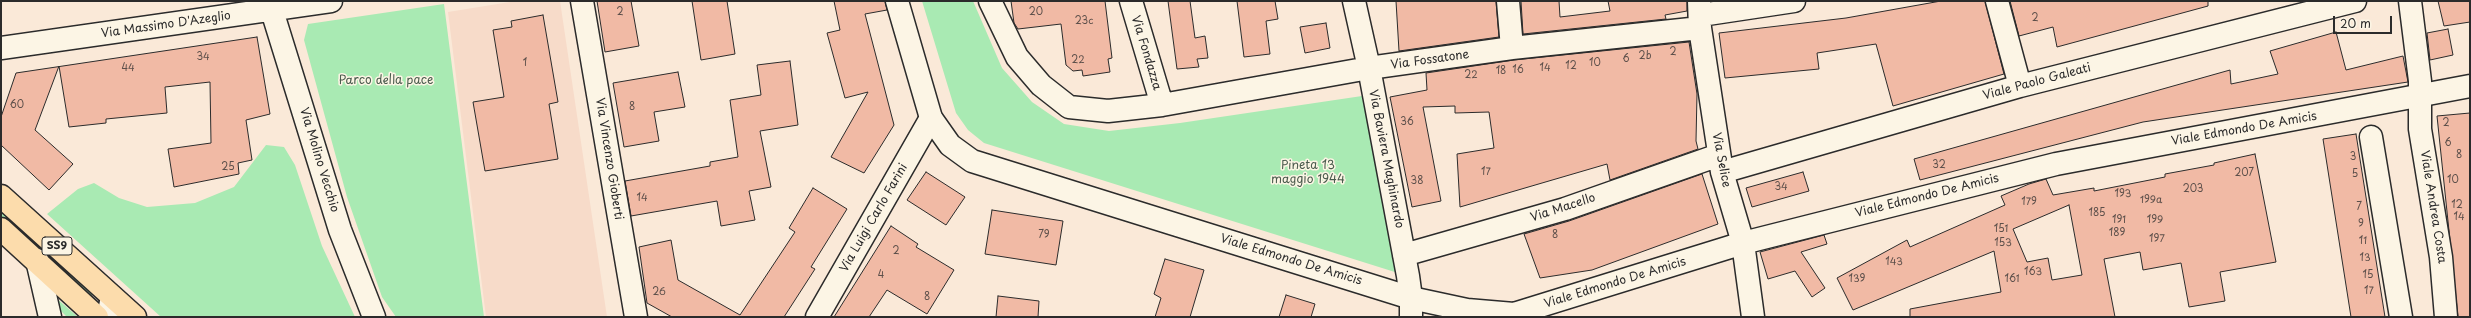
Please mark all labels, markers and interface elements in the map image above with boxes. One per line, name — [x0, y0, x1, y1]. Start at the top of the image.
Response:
house number: 2 — [616, 6, 624, 18]
house number: 20 — [1029, 6, 1043, 18]
scale bar — [2335, 8, 2394, 34]
street label: Via Massimo D'Azeglio — [100, 9, 232, 41]
house number: 2 — [2031, 12, 2039, 24]
street label: Via Fondazza — [1128, 14, 1164, 92]
text: 20 m — [2340, 14, 2371, 32]
house number: 23c — [1075, 15, 1093, 27]
house number: 2 — [1669, 46, 1677, 58]
street label: Via Fossatone — [1390, 47, 1470, 73]
house number: 2b — [1639, 50, 1651, 62]
house number: 34 — [196, 51, 210, 63]
house number: 6 — [1622, 53, 1630, 65]
house number: 22 — [1071, 54, 1085, 66]
house number: 1 — [523, 57, 527, 69]
house number: 10 — [1589, 57, 1601, 69]
house number: 12 — [1565, 60, 1577, 72]
street label: Viale Paolo Galeati — [1981, 61, 2093, 103]
house number: 44 — [121, 62, 135, 74]
house number: 14 — [1539, 62, 1551, 74]
house number: 16 — [1512, 64, 1524, 76]
house number: 18 — [1496, 65, 1506, 77]
house number: 22 — [1464, 69, 1478, 81]
park label: Parco della pace — [339, 74, 433, 88]
street label: Via Baviera Maghinardo — [1365, 89, 1407, 229]
street label: Via Vincenzo Gioberti — [592, 97, 626, 221]
house number: 60 — [10, 99, 24, 111]
house number: 8 — [629, 101, 635, 113]
street label: Via Molino Vecchio — [296, 106, 342, 214]
street label: Viale Edmondo De Amicis — [2170, 109, 2318, 149]
house number: 36 — [1400, 116, 1414, 128]
house number: 2 — [2442, 117, 2450, 129]
street label: Via Selice — [1709, 131, 1733, 189]
house number: 6 — [2444, 137, 2452, 149]
street label: Viale Andrea Costa — [2417, 149, 2449, 265]
house number: 8 — [2456, 149, 2462, 161]
house number: 3 — [2350, 151, 2356, 163]
park label: Pineta 13 maggio 1944 — [1271, 159, 1345, 187]
house number: 32 — [1932, 159, 1946, 171]
house number: 25 — [221, 161, 235, 173]
street label: Via Luigi Carlo Farini — [837, 161, 911, 275]
house number: 17 — [1481, 166, 1491, 178]
house number: 207 — [2234, 167, 2254, 179]
house number: 5 — [2352, 168, 2358, 180]
street label: Viale Edmondo De Amicis — [1854, 171, 2000, 221]
house number: 10 — [2447, 174, 2459, 186]
house number: 38 — [1411, 175, 1423, 187]
house number: 34 — [1774, 181, 1788, 193]
house number: 203 — [2183, 183, 2203, 195]
house number: 193 — [2115, 188, 2131, 200]
street label: Via Macello — [1529, 191, 1597, 225]
house number: 14 — [636, 192, 648, 204]
house number: 199a — [2140, 194, 2162, 206]
house number: 179 — [2021, 196, 2037, 208]
house number: 12 — [2451, 199, 2463, 211]
house number: 7 — [2356, 201, 2362, 213]
house number: 185 — [2089, 207, 2105, 219]
house number: 14 — [2453, 211, 2465, 223]
house number: 191 — [2112, 214, 2126, 226]
house number: 199 — [2147, 214, 2163, 226]
house number: 9 — [2358, 218, 2364, 230]
house number: 151 — [1994, 223, 2008, 235]
house number: 189 — [2109, 227, 2125, 239]
house number: 79 — [1038, 229, 1050, 241]
house number: 8 — [1552, 229, 1558, 241]
street label: Viale Edmondo De Amicis — [1218, 232, 1364, 288]
house number: 197 — [2149, 233, 2165, 245]
house number: 11 — [2359, 235, 2367, 247]
road number: SS9 — [42, 237, 72, 255]
house number: 153 — [1994, 237, 2012, 249]
house number: 2 — [892, 245, 900, 257]
house number: 13 — [2359, 252, 2371, 264]
street label: Viale Edmondo De Amicis — [1542, 255, 1688, 311]
house number: 143 — [1885, 256, 1903, 268]
house number: 163 — [2024, 266, 2042, 278]
house number: 4 — [878, 269, 884, 281]
house number: 15 — [2363, 269, 2373, 281]
house number: 139 — [1849, 273, 1865, 285]
house number: 161 — [2005, 273, 2019, 285]
house number: 17 — [2364, 285, 2374, 297]
house number: 26 — [652, 286, 666, 298]
house number: 8 — [924, 291, 930, 303]

